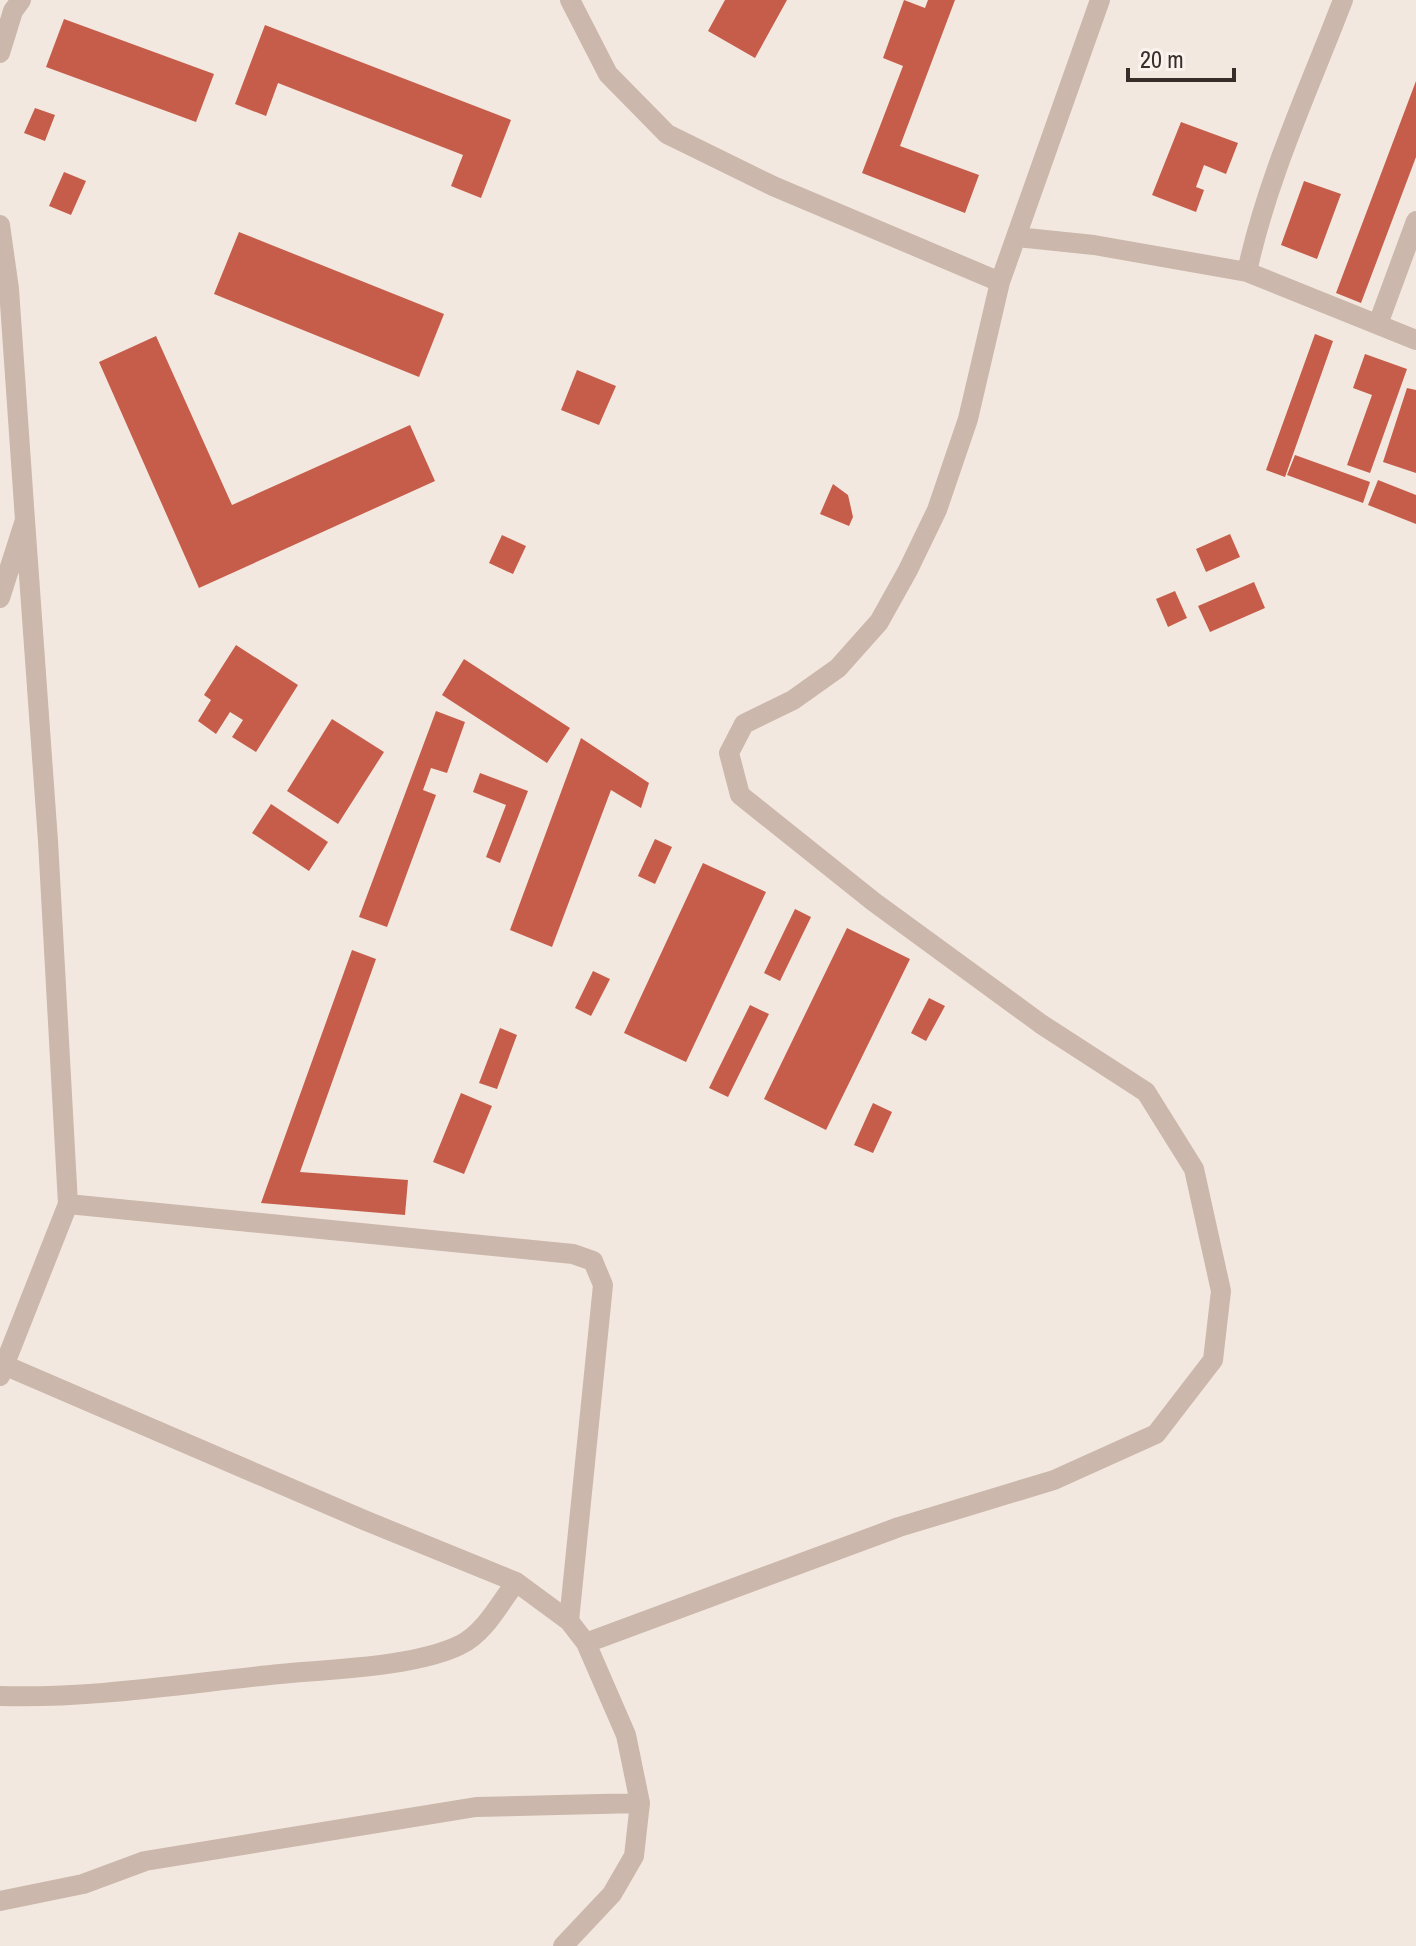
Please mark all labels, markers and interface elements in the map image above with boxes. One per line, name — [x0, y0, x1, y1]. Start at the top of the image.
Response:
scale bar — [1128, 32, 1234, 82]
text: 20 m — [1140, 43, 1184, 75]

